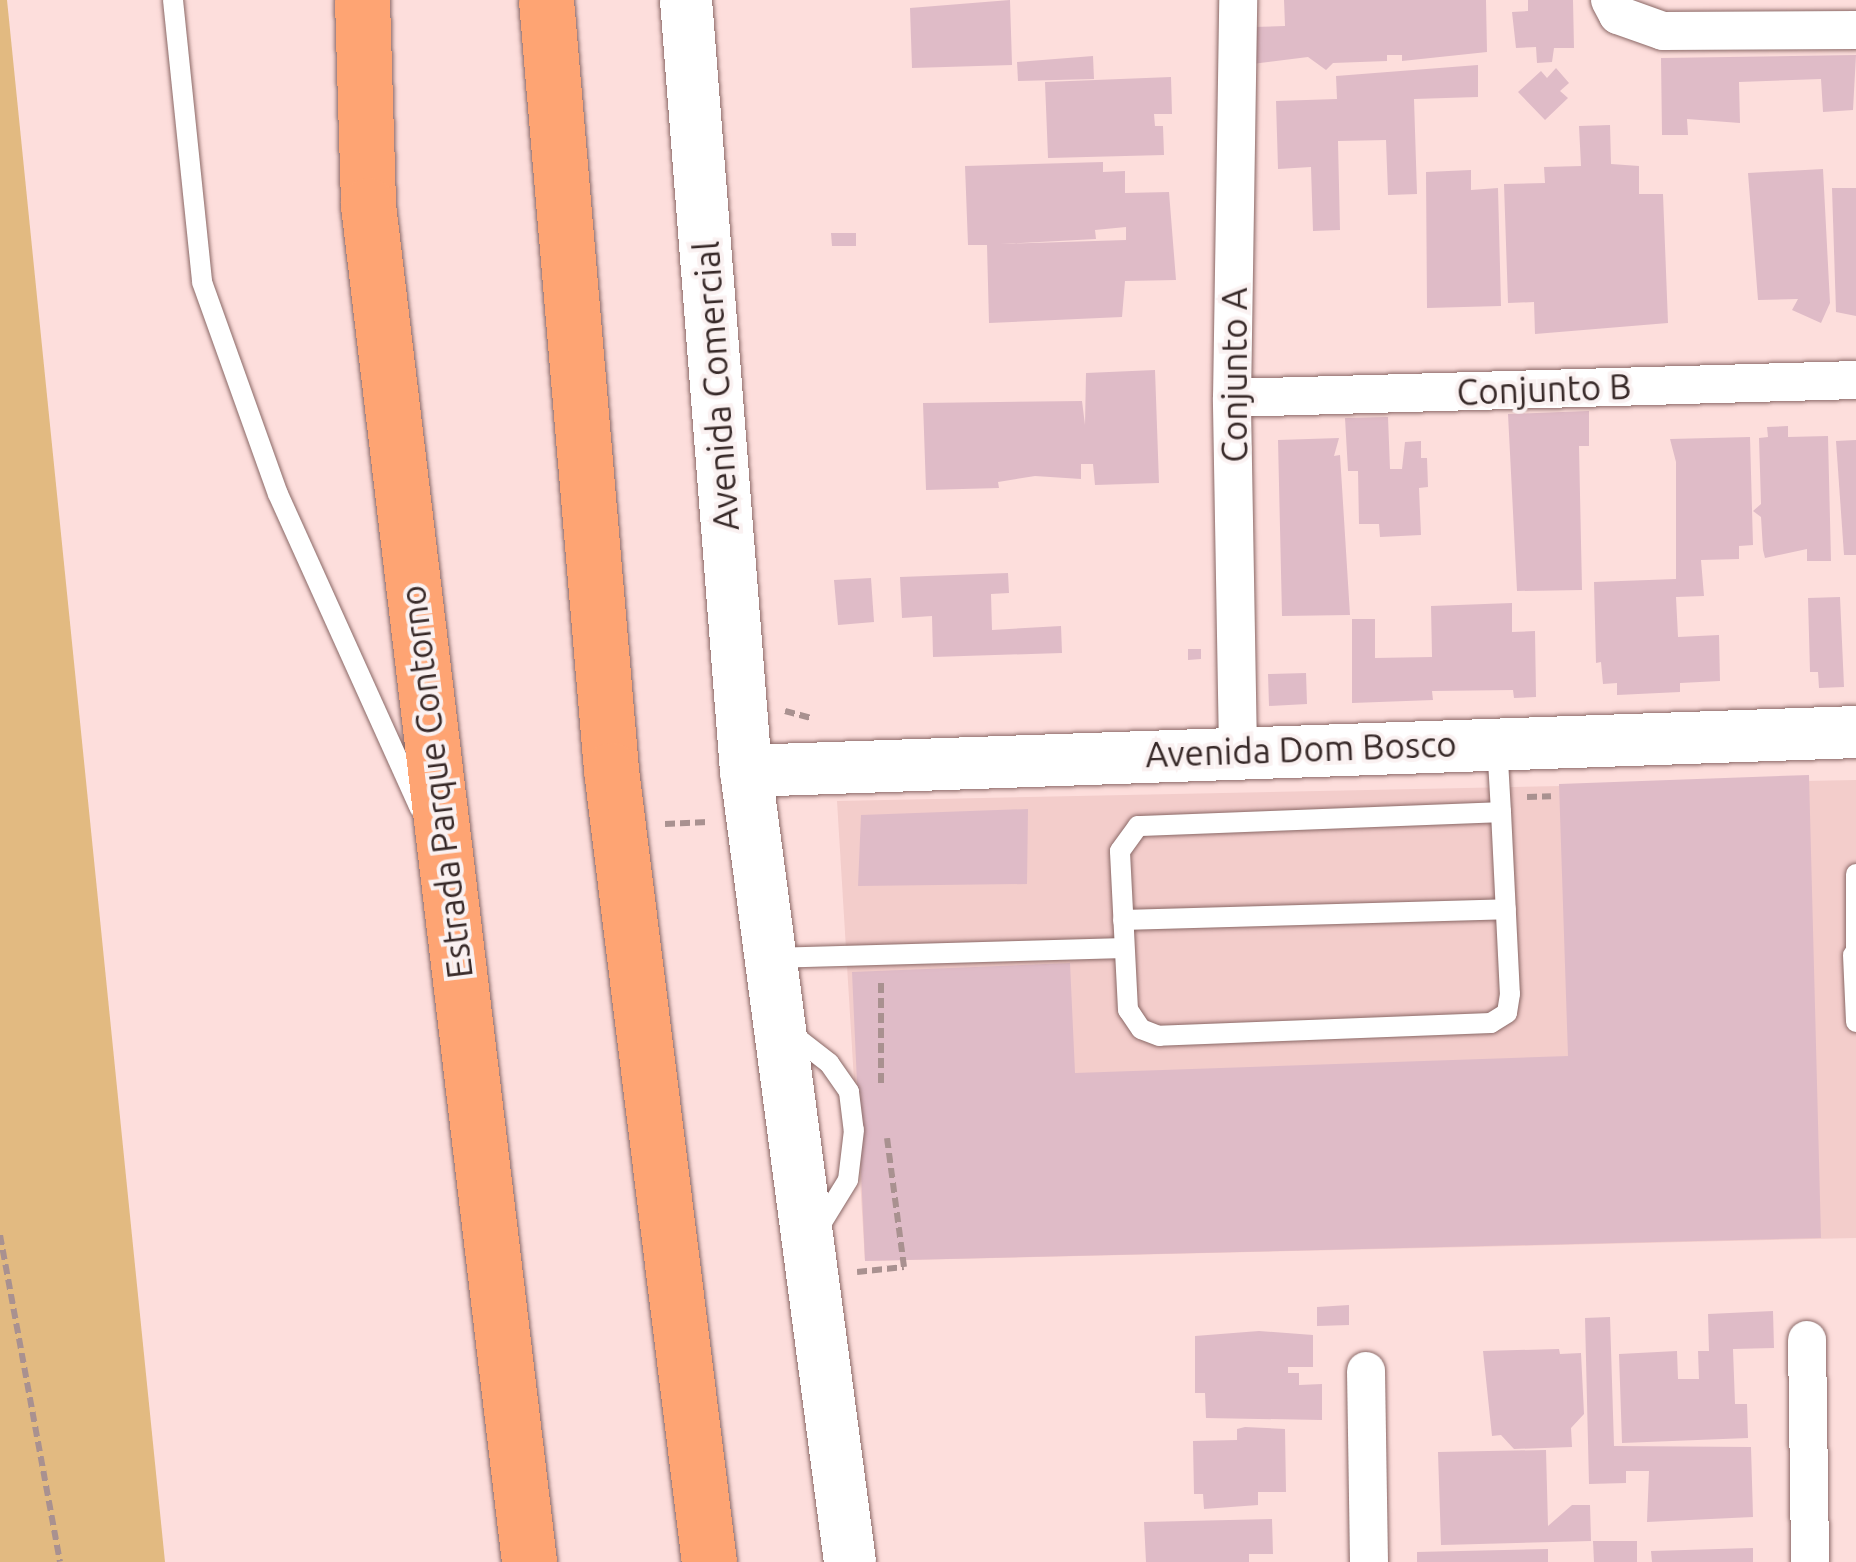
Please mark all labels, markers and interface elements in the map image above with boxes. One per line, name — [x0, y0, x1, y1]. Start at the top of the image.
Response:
street label: Avenida Comercial — [685, 240, 747, 532]
street label: Conjunto A — [1213, 287, 1255, 463]
street label: Conjunto B — [1456, 365, 1632, 413]
street label: Estrada Parque Contorno — [391, 583, 481, 981]
street label: Avenida Dom Bosco — [1145, 723, 1457, 775]

